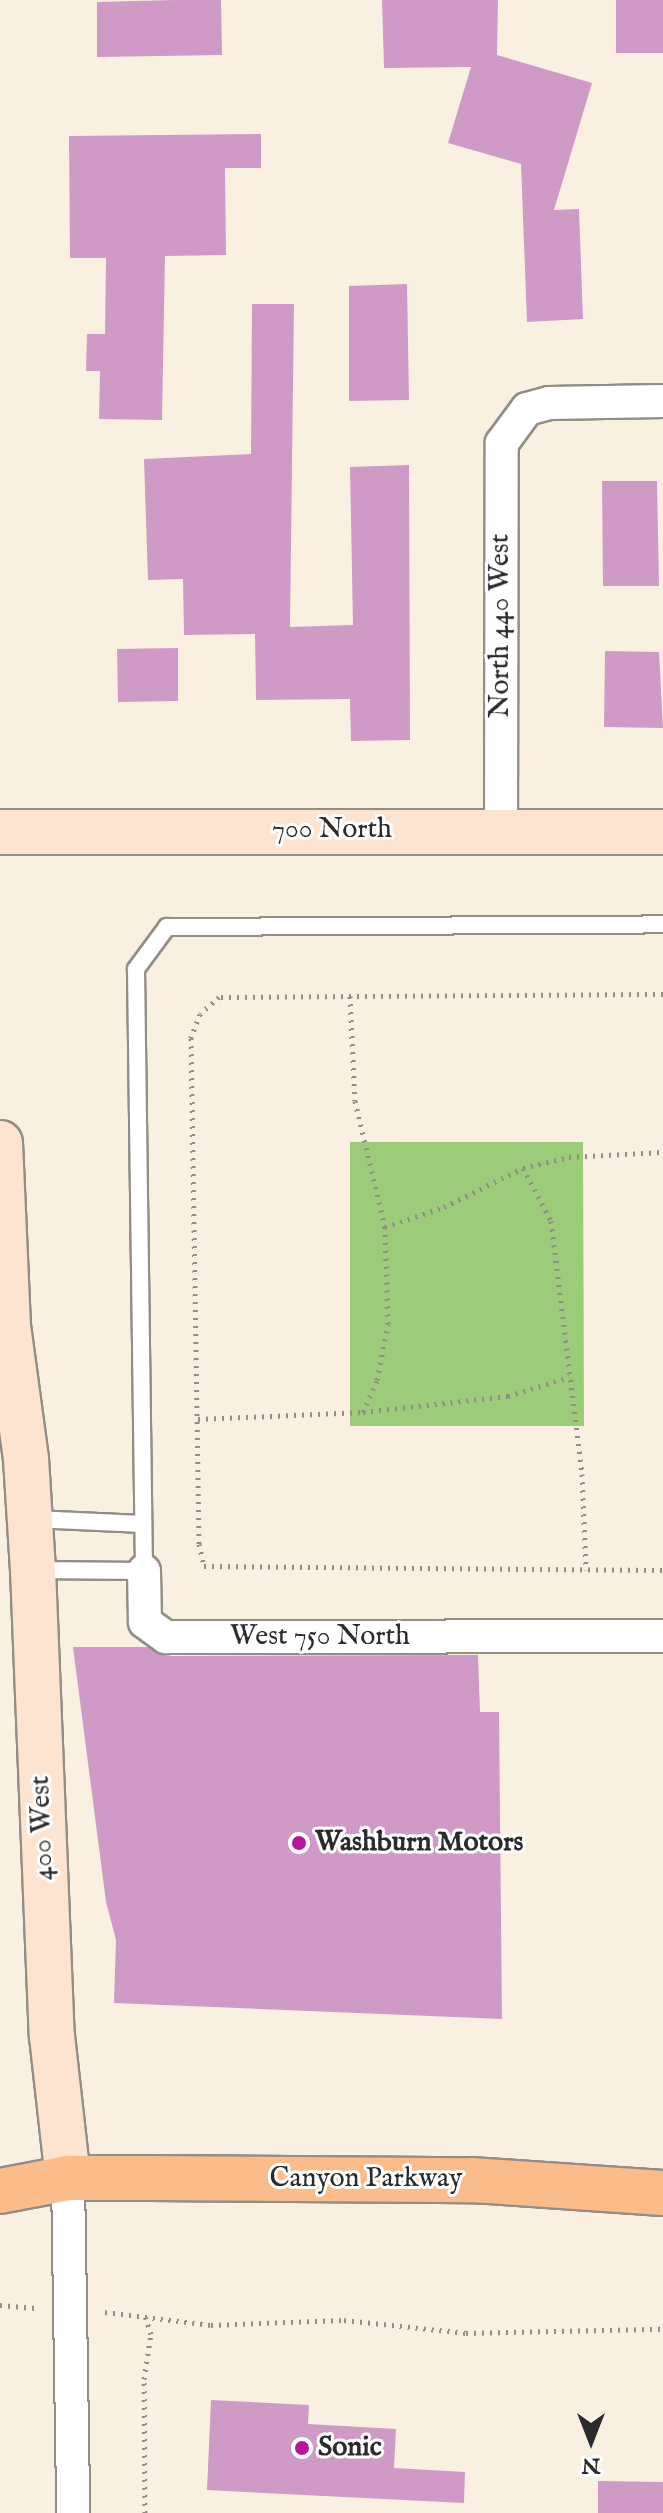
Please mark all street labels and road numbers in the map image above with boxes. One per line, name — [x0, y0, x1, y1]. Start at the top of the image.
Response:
street label: North 440 West — [484, 534, 518, 718]
street label: 700 North — [272, 813, 392, 847]
street label: West 750 North — [230, 1620, 410, 1654]
street label: 400 West — [24, 1775, 62, 1881]
street label: Canyon Parkway — [269, 2162, 463, 2196]

